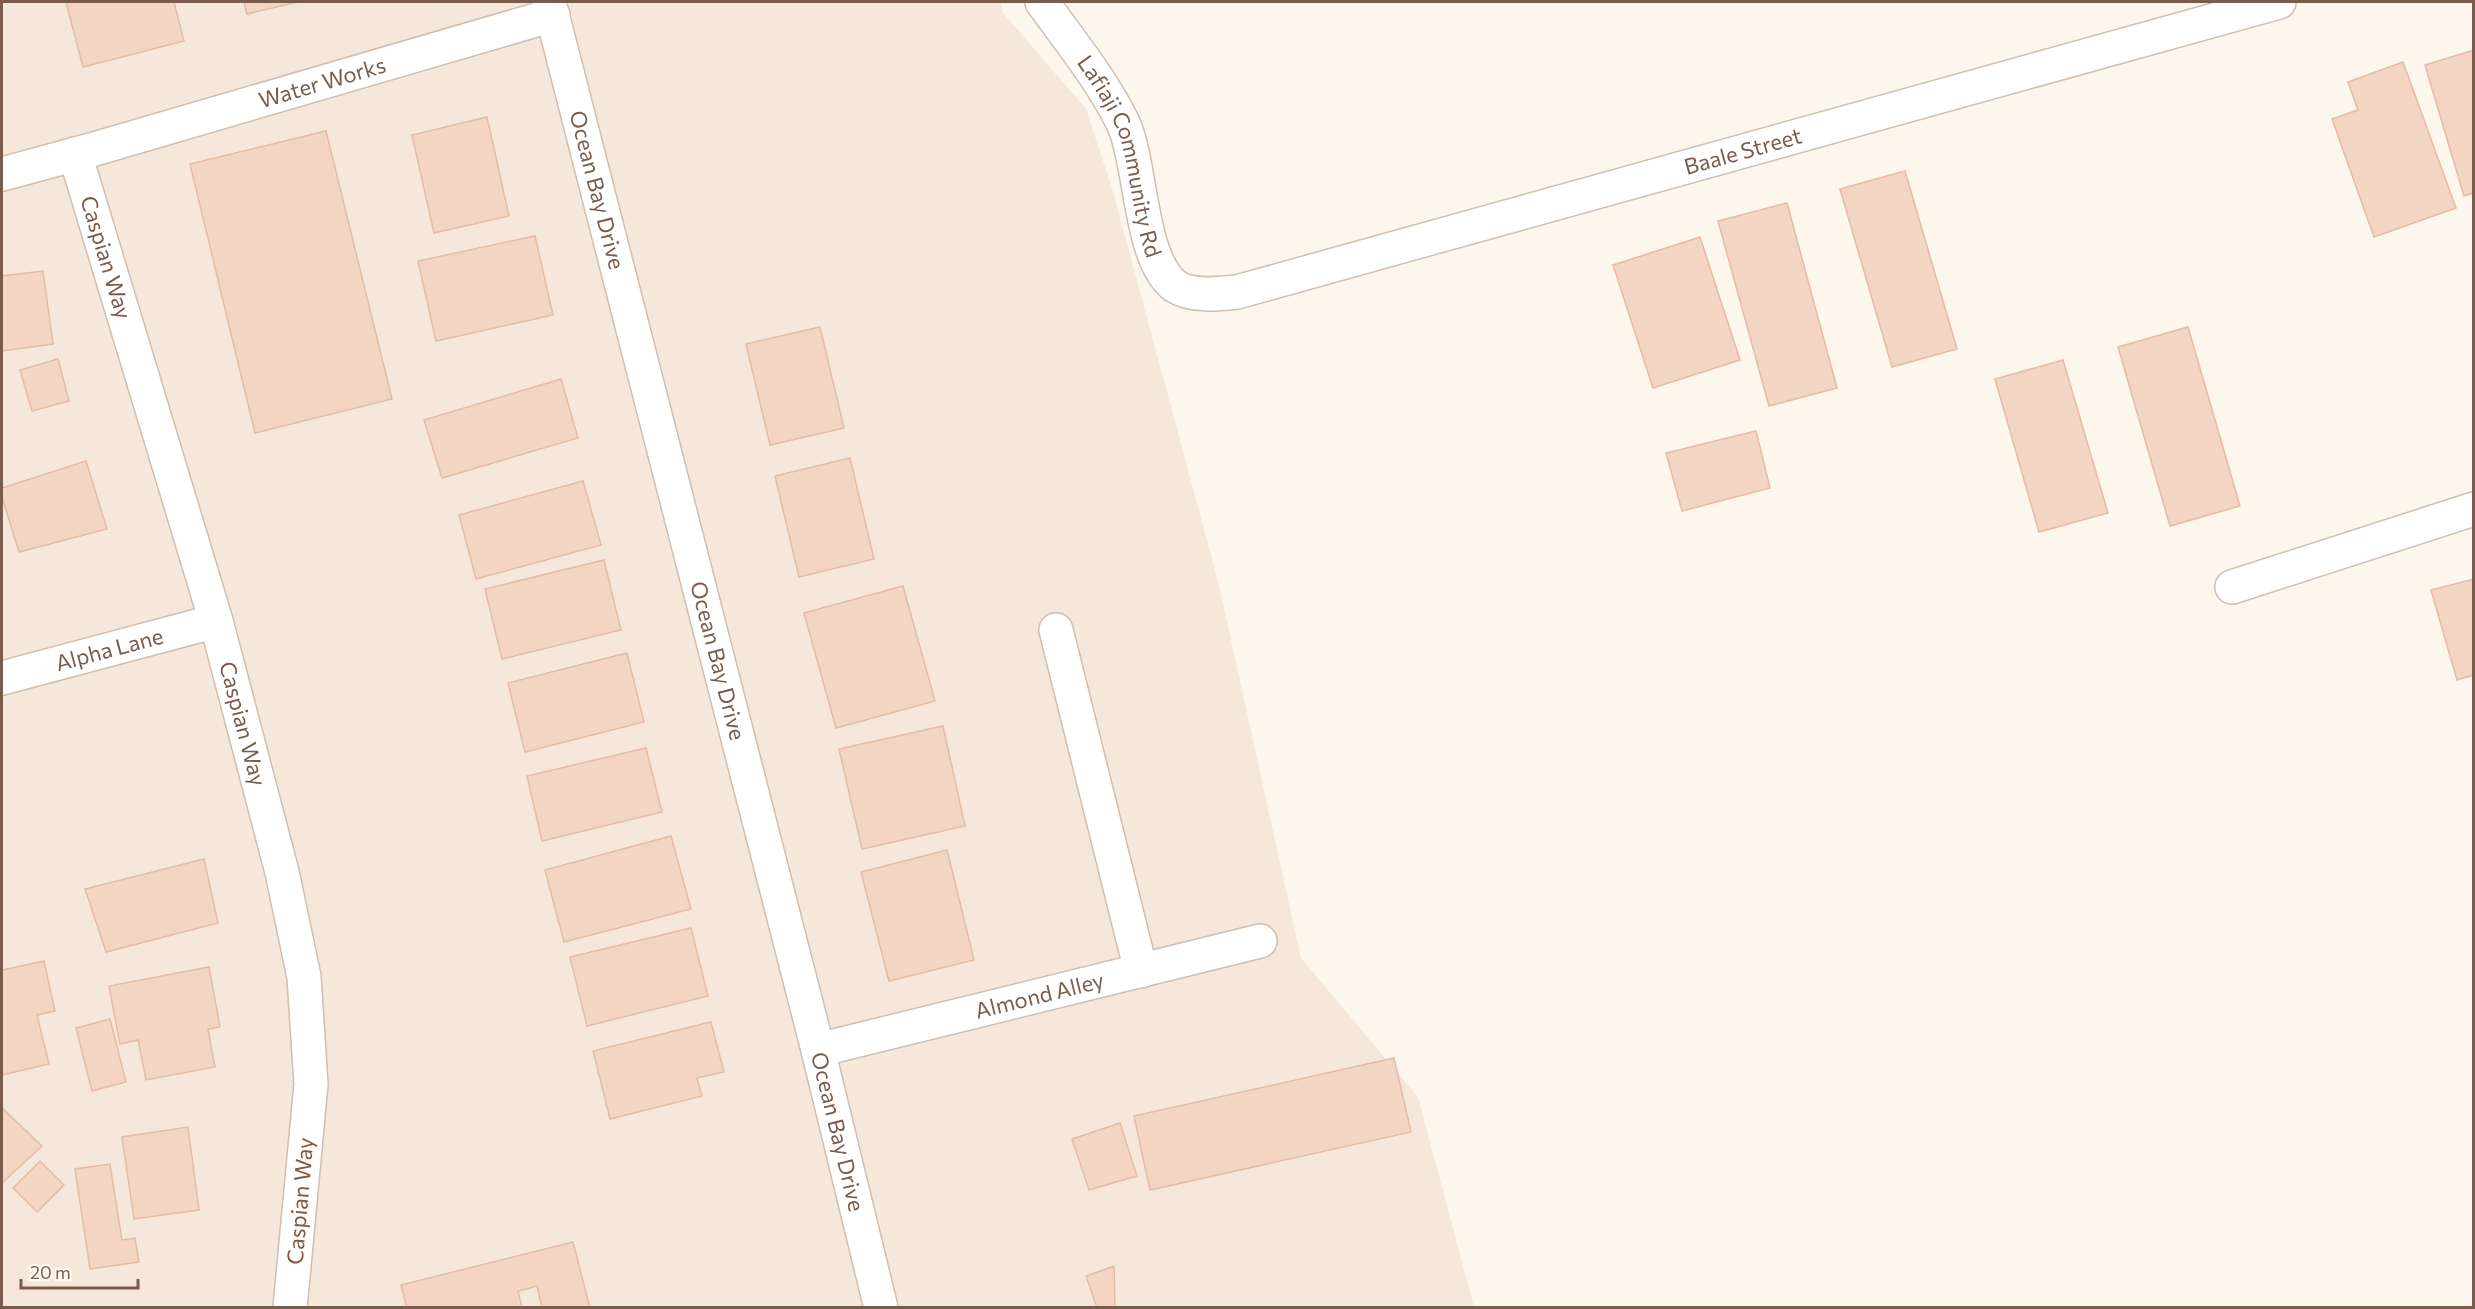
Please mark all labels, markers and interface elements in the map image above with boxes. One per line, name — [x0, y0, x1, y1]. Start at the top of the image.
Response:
street label: Lafiaji Community Rd — [1072, 50, 1168, 261]
street label: Water Works — [255, 51, 389, 113]
street label: Ocean Bay Drive — [564, 107, 631, 272]
street label: Baale Street — [1681, 122, 1805, 180]
street label: Caspian Way — [75, 192, 138, 322]
street label: Ocean Bay Drive — [685, 578, 752, 743]
street label: Alpha Lane — [52, 622, 166, 676]
street label: Caspian Way — [214, 658, 273, 789]
street label: Almond Alley — [972, 966, 1106, 1024]
street label: Ocean Bay Drive — [806, 1049, 871, 1214]
street label: Caspian Way — [280, 1136, 319, 1266]
scale bar — [21, 1252, 138, 1290]
text: 20 m — [30, 1261, 71, 1283]

